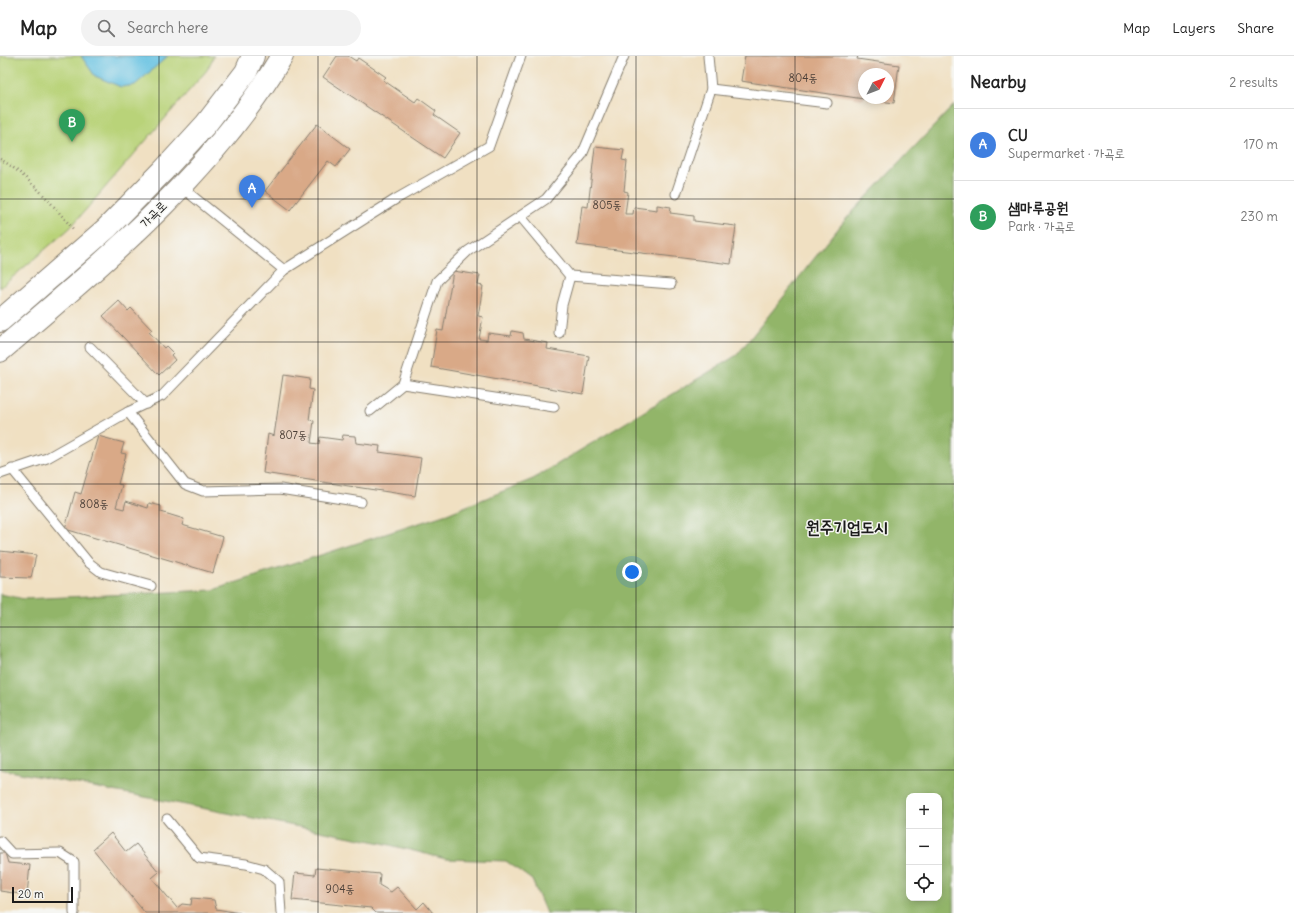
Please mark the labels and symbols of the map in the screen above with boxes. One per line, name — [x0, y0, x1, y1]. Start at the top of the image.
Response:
north arrow — [858, 68, 894, 104]
house number: 804동 — [789, 71, 818, 85]
pin: B — [59, 109, 85, 142]
pin: A — [239, 175, 265, 208]
street label: 가곡로 — [136, 197, 170, 231]
house number: 805동 — [593, 198, 622, 212]
house number: 807동 — [279, 428, 307, 442]
house number: 808동 — [80, 497, 109, 511]
district label: 원주기업도시 — [806, 516, 888, 538]
your location — [622, 562, 642, 582]
house number: 904동 — [326, 882, 355, 896]
scale bar — [12, 885, 73, 904]

